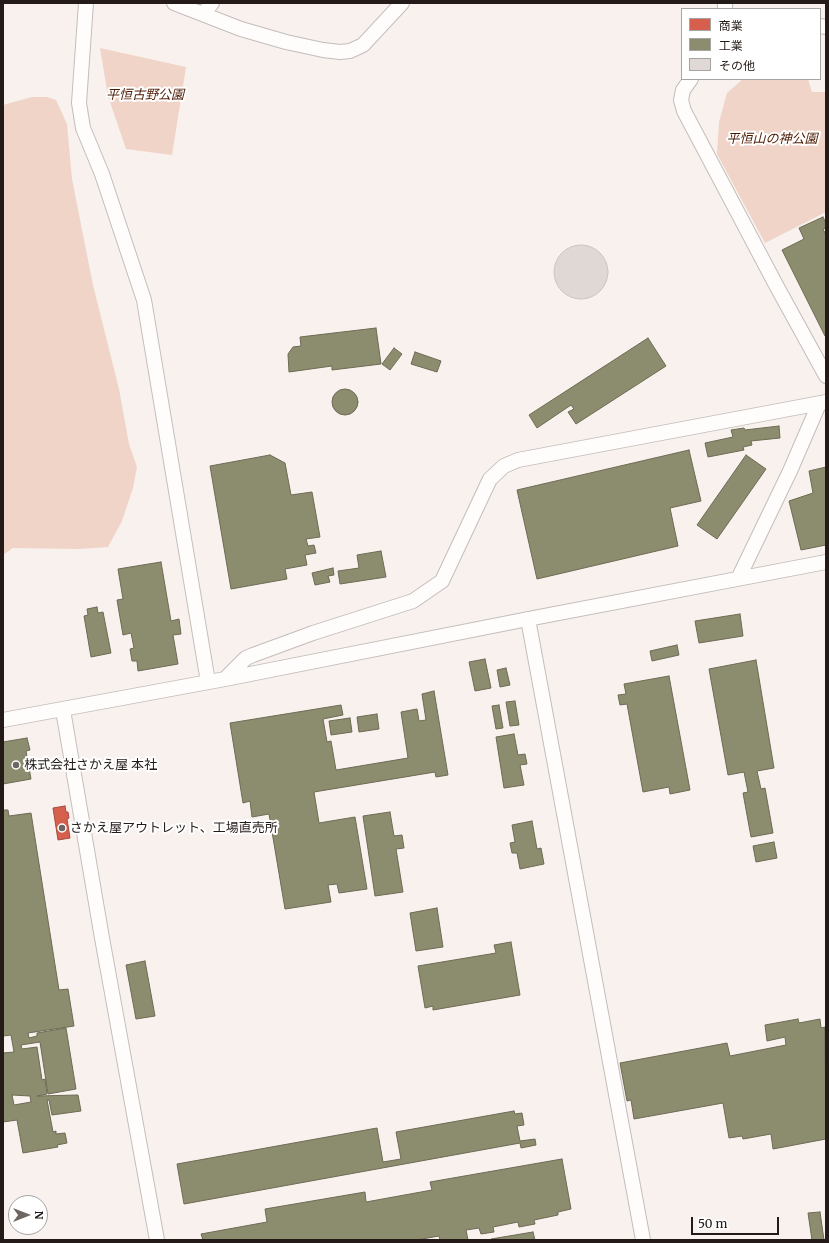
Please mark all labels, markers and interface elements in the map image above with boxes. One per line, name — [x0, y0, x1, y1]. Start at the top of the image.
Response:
legend — [681, 8, 821, 80]
text: 商業 — [719, 18, 743, 33]
text: 工業 — [719, 38, 743, 53]
text: その他 — [719, 58, 755, 73]
park label: 平恒古野公園 — [106, 87, 184, 103]
park label: 平恒山の神公園 — [727, 131, 817, 147]
place label: 株式会社さかえ屋 本社 — [24, 757, 157, 773]
marker: 株式会社さかえ屋 本社 — [11, 760, 21, 770]
place label: さかえ屋アウトレット、工場直売所 — [70, 820, 278, 836]
marker: さかえ屋アウトレット、工場直売所 — [57, 823, 67, 833]
north arrow — [8, 1195, 48, 1235]
scale bar — [693, 1209, 781, 1235]
text: N — [32, 1211, 46, 1219]
text: 50 m — [698, 1216, 727, 1231]

